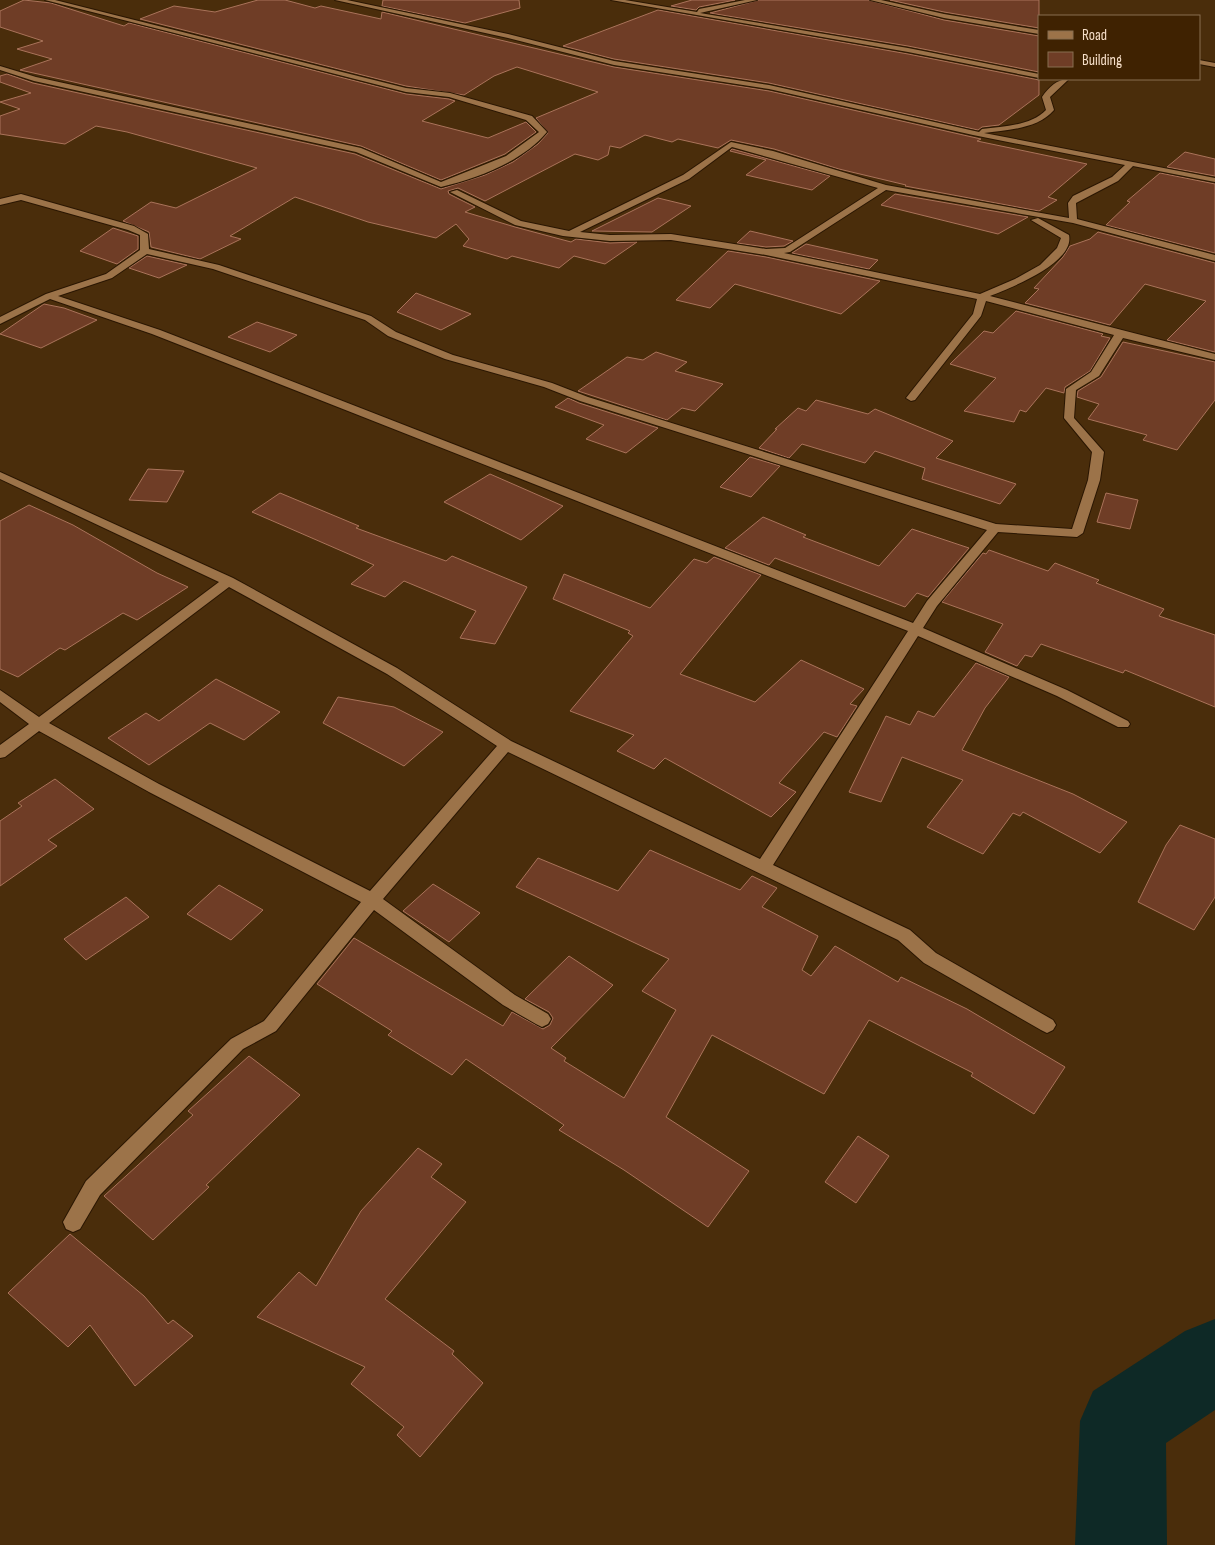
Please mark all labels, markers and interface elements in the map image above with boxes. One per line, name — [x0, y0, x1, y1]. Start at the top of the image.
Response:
legend — [1038, 15, 1200, 80]
text: Road — [1082, 26, 1107, 45]
text: Building — [1082, 51, 1122, 70]

